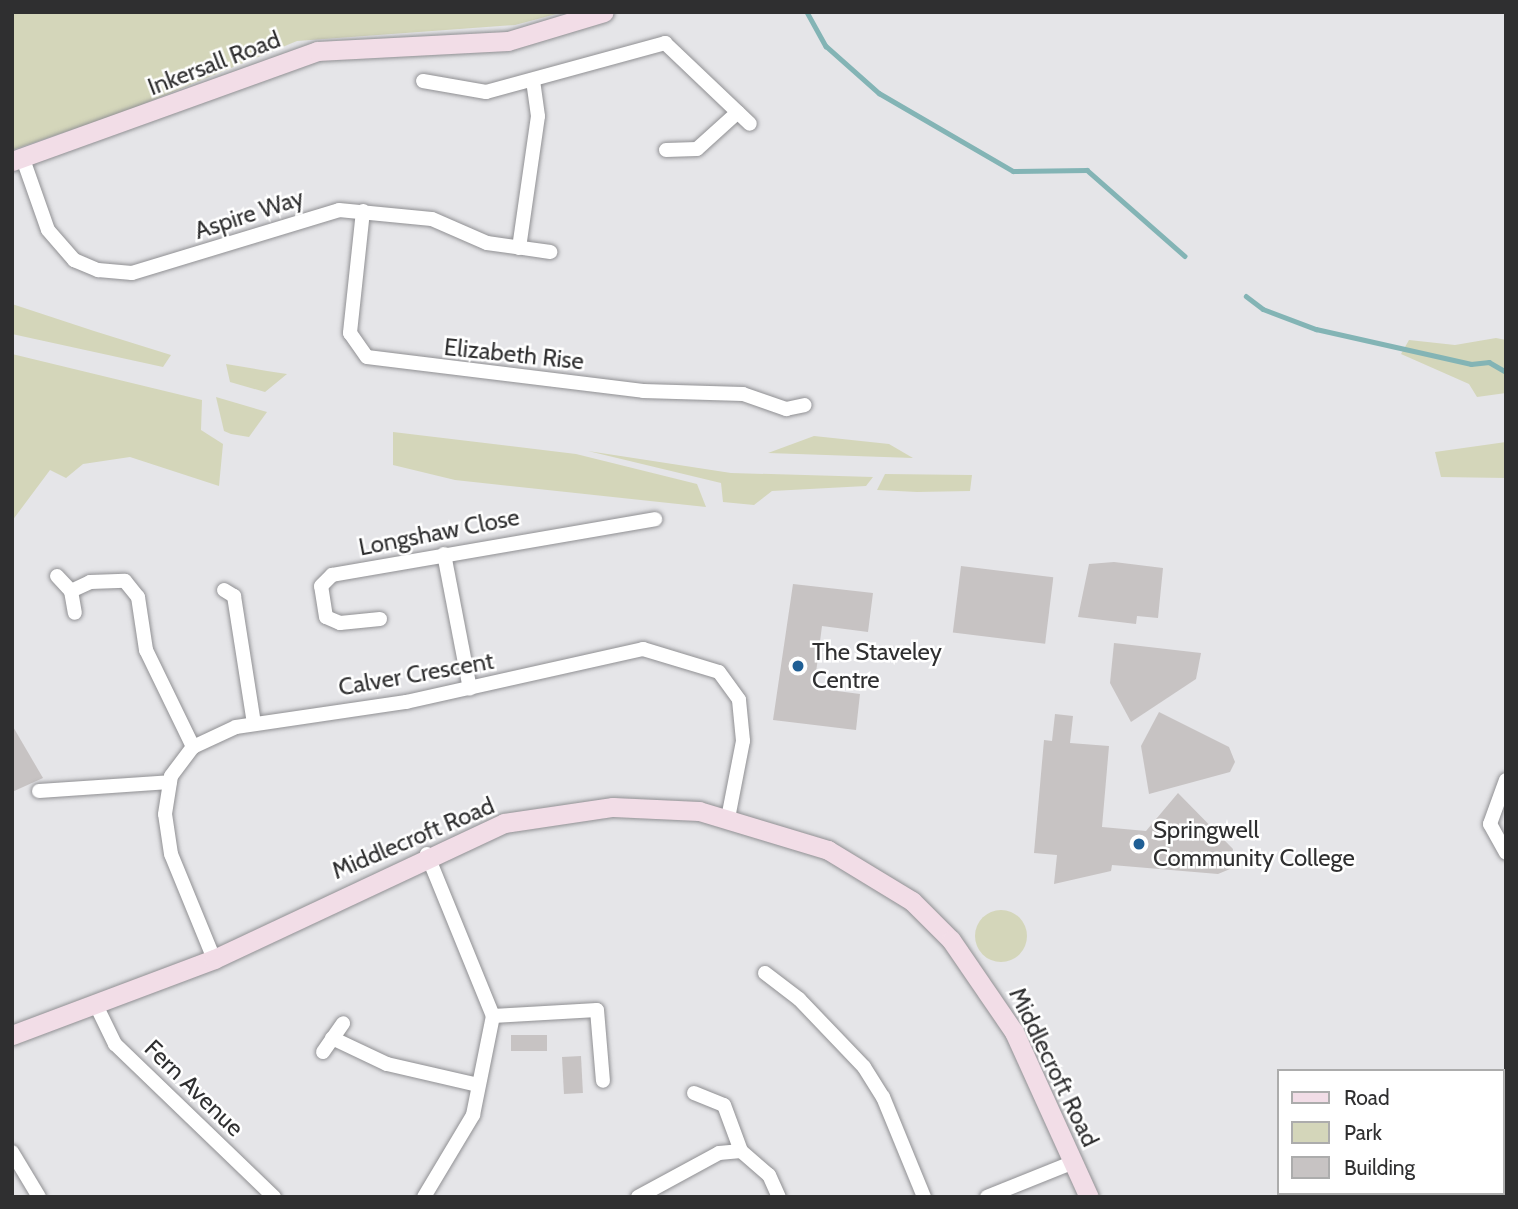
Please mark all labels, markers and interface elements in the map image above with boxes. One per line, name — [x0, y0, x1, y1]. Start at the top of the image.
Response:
street label: Inkersall Road — [144, 25, 284, 101]
street label: Aspire Way — [191, 183, 307, 245]
street label: Elizabeth Rise — [443, 332, 585, 376]
street label: Longshaw Close — [356, 502, 522, 562]
place label: The Staveley Centre — [812, 638, 942, 694]
street label: Calver Crescent — [336, 646, 496, 702]
marker: The Staveley Centre — [790, 658, 806, 674]
street label: Middlecroft Road — [327, 791, 499, 885]
place label: Springwell Community College — [1153, 816, 1355, 872]
marker: Springwell Community College — [1131, 836, 1147, 852]
street label: Middlecroft Road — [1003, 983, 1105, 1151]
street label: Fern Avenue — [139, 1034, 249, 1142]
legend — [1276, 1069, 1504, 1195]
text: Road — [1344, 1085, 1390, 1110]
text: Park — [1344, 1120, 1382, 1145]
text: Building — [1344, 1155, 1415, 1180]

